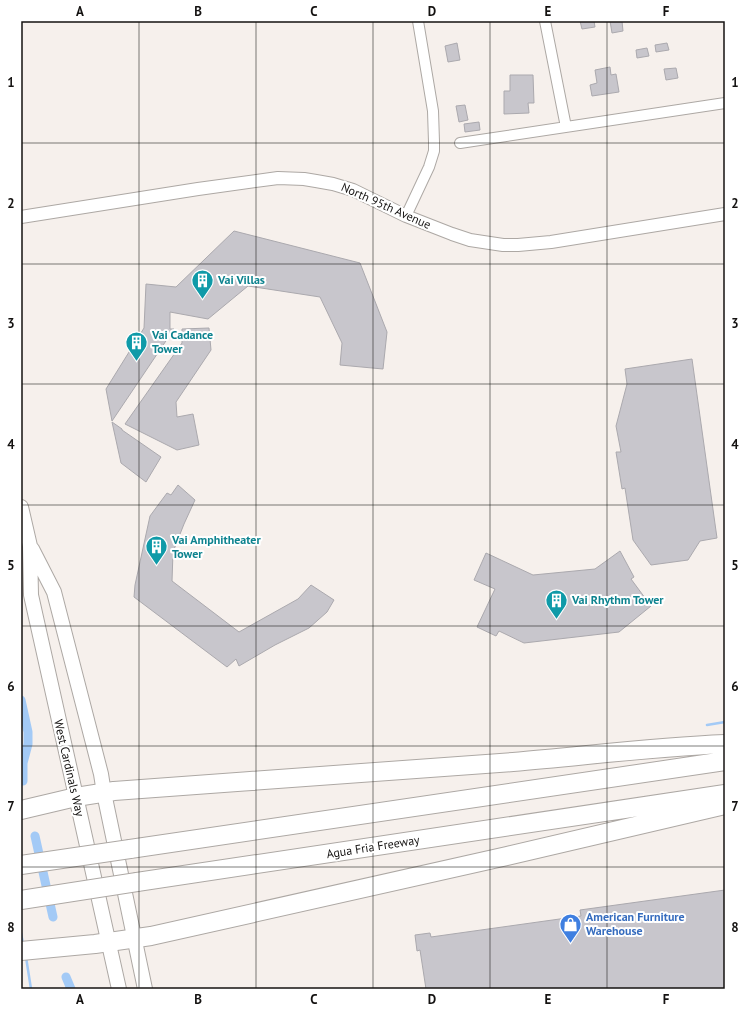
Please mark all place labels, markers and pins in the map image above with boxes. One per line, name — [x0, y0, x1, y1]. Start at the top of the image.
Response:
building icon: Vai Villas — [190, 267, 216, 300]
place label: Vai Villas — [217, 272, 265, 287]
place label: Vai Cadance Tower — [151, 327, 213, 356]
building icon: Vai Cadance Tower — [124, 329, 150, 362]
place label: Vai Amphitheater Tower — [171, 532, 261, 561]
building icon: Vai Amphitheater Tower — [143, 534, 169, 567]
building icon: Vai Rhythm Tower — [544, 587, 570, 620]
place label: Vai Rhythm Tower — [571, 592, 664, 607]
place label: American Furniture Warehouse — [586, 909, 685, 938]
shop icon: American Furniture Warehouse — [557, 911, 583, 944]

